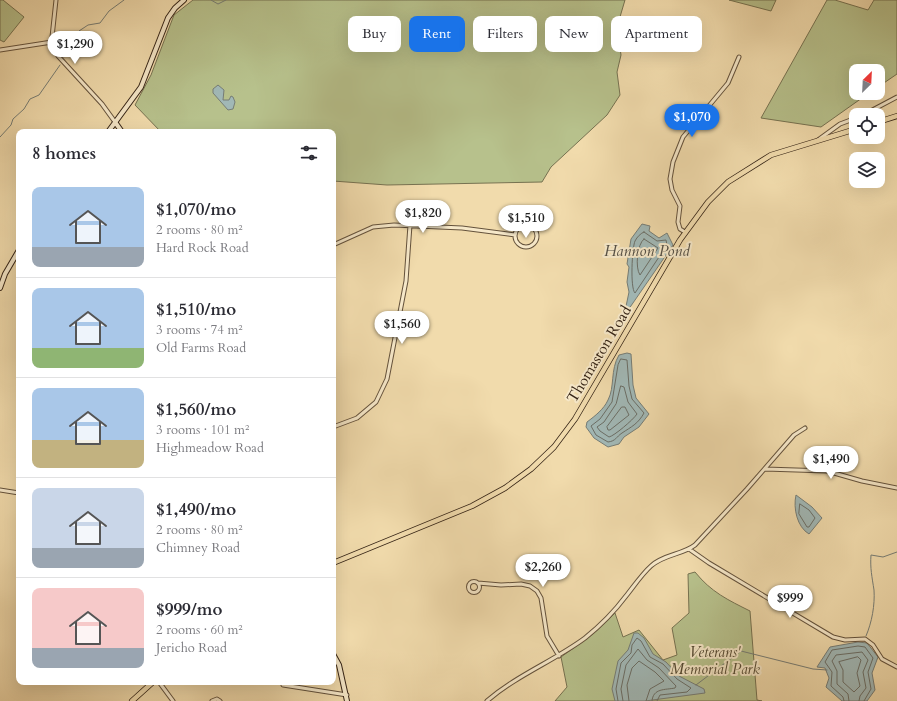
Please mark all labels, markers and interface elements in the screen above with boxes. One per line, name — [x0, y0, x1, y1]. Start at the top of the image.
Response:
chip: Buy — [348, 16, 401, 52]
chip: Rent — [409, 16, 465, 52]
chip: Filters — [473, 16, 537, 52]
chip: New — [545, 16, 603, 52]
chip: Apartment — [611, 16, 702, 52]
pin: $1,290 — [42, 31, 108, 65]
text: $1,290 — [56, 35, 94, 53]
north arrow — [849, 64, 885, 100]
map controls — [849, 64, 885, 188]
pin: $1,070 — [659, 104, 725, 138]
text: $1,070 — [673, 108, 711, 126]
button: locate — [849, 108, 885, 144]
text: 8 homes — [32, 142, 96, 165]
icon: filters — [298, 142, 320, 164]
button: layers — [849, 152, 885, 188]
text: $1,070/mo — [156, 198, 236, 221]
pin: $1,820 — [390, 200, 456, 234]
icon: home — [64, 203, 112, 251]
text: $1,820 — [404, 204, 442, 222]
pin: $1,510 — [493, 205, 559, 239]
text: $1,510 — [507, 209, 545, 227]
text: 2 rooms · 80 m² — [156, 221, 243, 239]
text: Hard Rock Road — [156, 239, 249, 257]
water label: Hannon Pond — [604, 240, 691, 262]
text: $1,510/mo — [156, 298, 236, 321]
street label: Thomaston Road — [562, 302, 636, 406]
icon: home — [64, 304, 112, 352]
pin: $1,560 — [369, 311, 435, 345]
text: $1,560 — [383, 315, 421, 333]
text: 3 rooms · 74 m² — [156, 321, 243, 339]
text: Old Farms Road — [156, 339, 246, 357]
text: $1,560/mo — [156, 398, 236, 421]
icon: home — [64, 404, 112, 452]
text: 3 rooms · 101 m² — [156, 421, 249, 439]
text: Highmeadow Road — [156, 439, 264, 457]
pin: $1,490 — [798, 446, 864, 480]
text: $1,490 — [812, 450, 850, 468]
text: $1,490/mo — [156, 498, 236, 521]
icon: home — [64, 504, 112, 552]
text: 2 rooms · 80 m² — [156, 521, 243, 539]
text: Chimney Road — [156, 539, 240, 557]
pin: $2,260 — [510, 554, 576, 588]
text: $2,260 — [524, 558, 562, 576]
pin: $999 — [766, 585, 814, 619]
text: $999 — [777, 589, 803, 607]
text: $999/mo — [156, 598, 222, 621]
icon: home — [64, 604, 112, 652]
text: 2 rooms · 60 m² — [156, 621, 243, 639]
text: Jericho Road — [156, 639, 227, 657]
park label: Veterans' Memorial Park — [670, 642, 761, 679]

